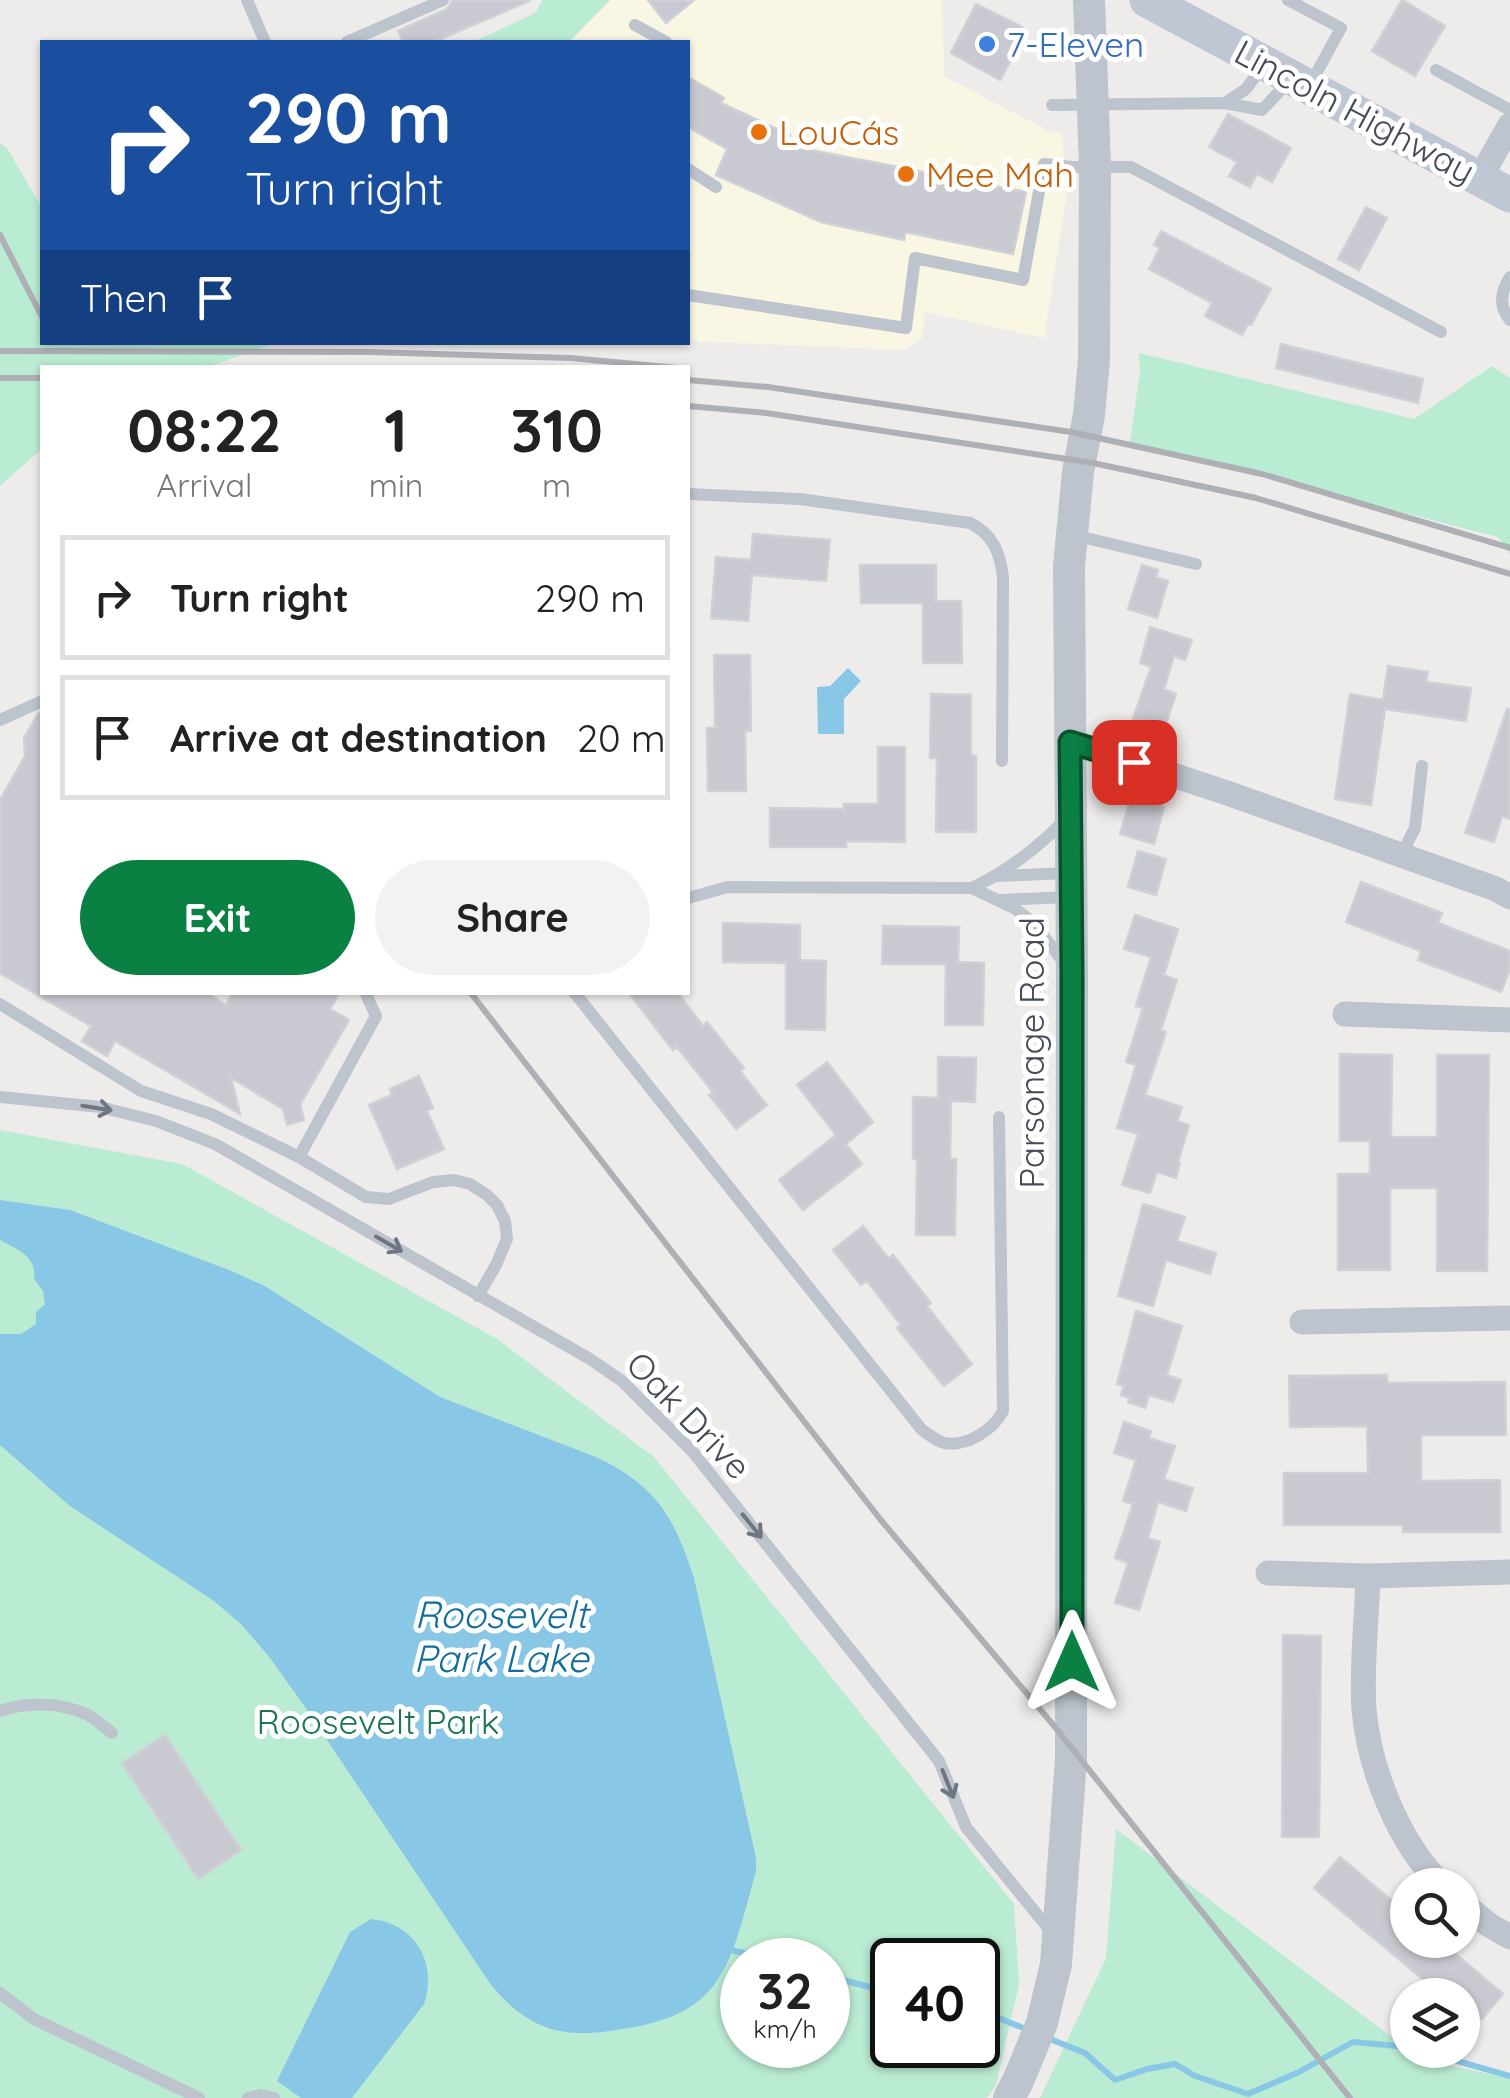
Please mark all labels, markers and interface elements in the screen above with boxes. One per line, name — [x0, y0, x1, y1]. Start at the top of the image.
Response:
place label: 7-Eleven — [1007, 22, 1144, 66]
street label: Lincoln Highway — [1228, 29, 1482, 193]
marker: 7-Eleven — [976, 33, 998, 55]
text: 290 m — [245, 73, 452, 161]
icon: right — [80, 80, 210, 210]
place label: LouCás — [779, 110, 899, 154]
marker: LouCás — [748, 121, 770, 143]
place label: Mee Mah — [926, 152, 1074, 196]
text: Turn right — [245, 160, 444, 216]
marker: Mee Mah — [895, 163, 917, 185]
icon: arrive — [188, 270, 243, 325]
text: Then — [80, 274, 168, 322]
text: 08:22 — [127, 392, 282, 467]
text: 1 — [384, 392, 408, 467]
text: 310 — [510, 392, 603, 467]
text: Arrival — [156, 465, 252, 505]
text: min — [369, 465, 423, 505]
text: m — [542, 465, 571, 505]
icon: right — [85, 570, 140, 625]
text: Turn right — [170, 574, 349, 622]
text: 290 m — [535, 574, 645, 622]
icon: arrive — [85, 710, 140, 765]
text: Arrive at destination — [170, 714, 547, 762]
text: 20 m — [577, 714, 666, 762]
pin — [1092, 720, 1177, 805]
icon: arrive — [1107, 735, 1162, 790]
button: Exit — [80, 860, 355, 975]
button: Share — [375, 860, 650, 975]
street label: Parsonage Road — [1009, 917, 1053, 1189]
one-way arrow — [80, 1099, 113, 1118]
one-way arrow — [374, 1235, 403, 1255]
street label: Oak Drive — [617, 1342, 761, 1488]
one-way arrow — [741, 1512, 762, 1539]
water label: Roosevelt Park Lake — [413, 1590, 592, 1682]
position arrow — [1020, 1610, 1124, 1714]
park label: Roosevelt Park — [256, 1699, 500, 1743]
one-way arrow — [940, 1768, 958, 1799]
map controls — [1390, 1868, 1480, 2068]
button: search — [1390, 1868, 1480, 1958]
speed limit sign: 40 — [870, 1938, 1000, 2068]
text: 32 — [757, 1959, 813, 2022]
button: layers — [1390, 1978, 1480, 2068]
text: km/h — [753, 2013, 817, 2044]

